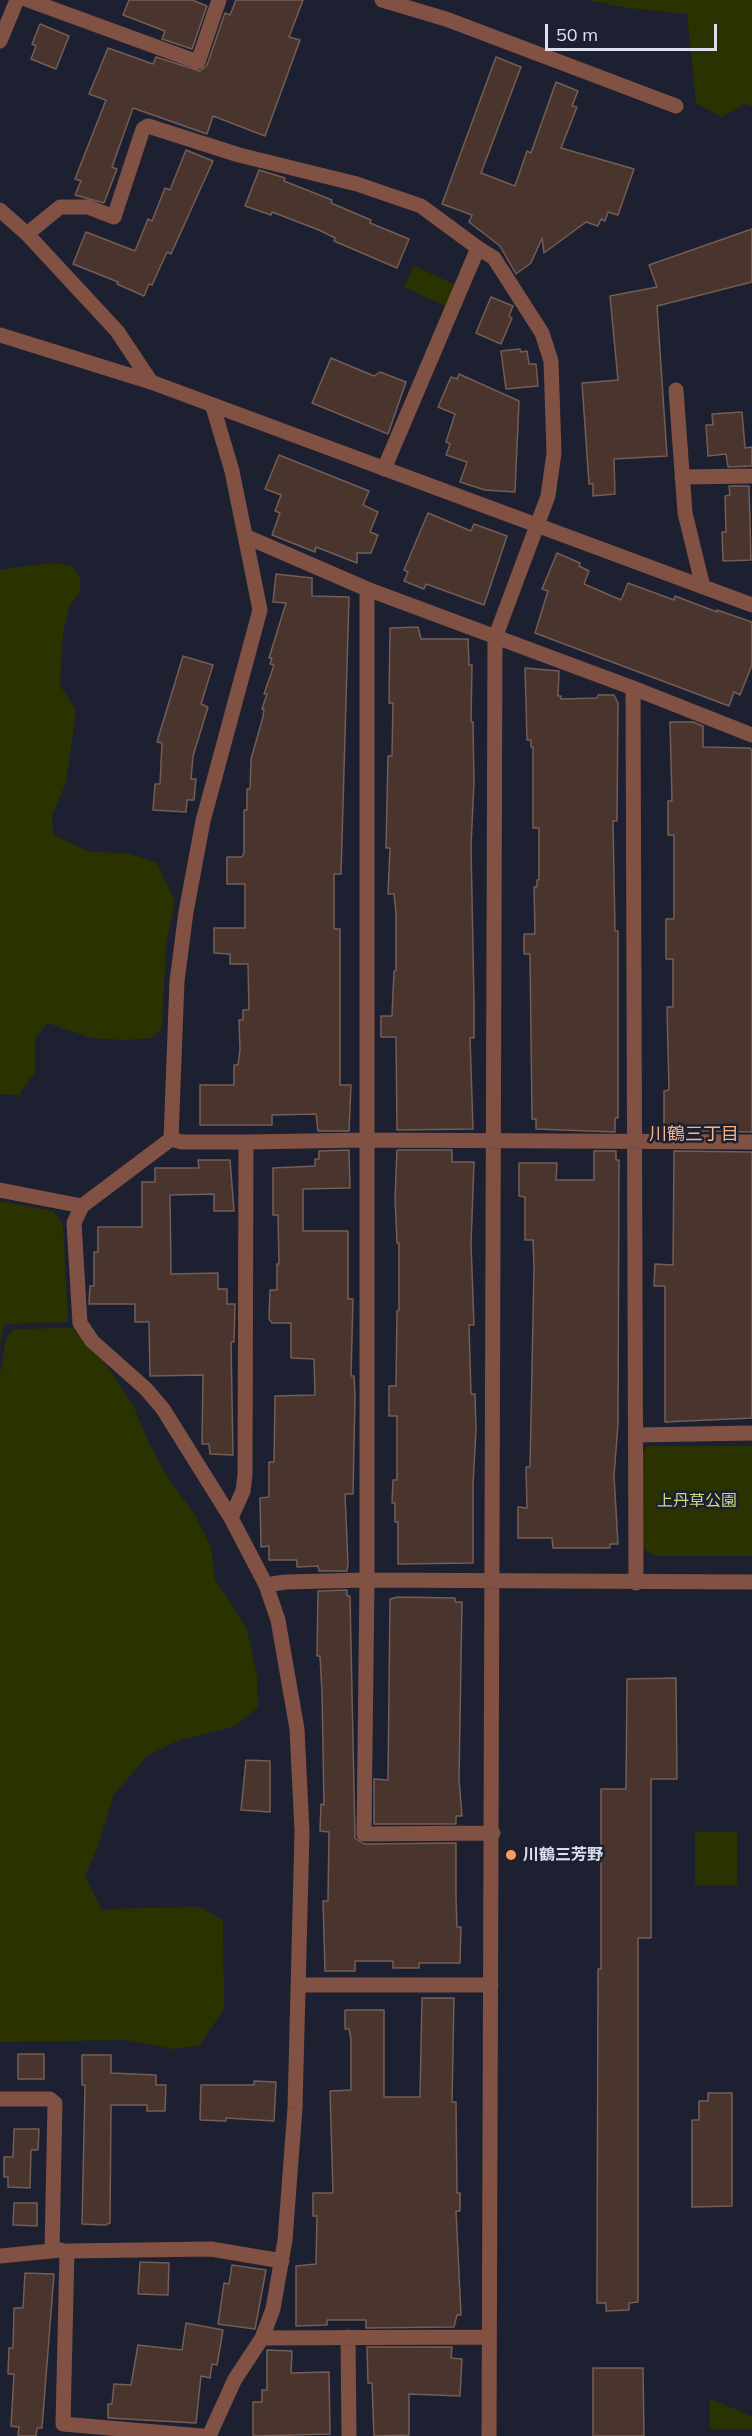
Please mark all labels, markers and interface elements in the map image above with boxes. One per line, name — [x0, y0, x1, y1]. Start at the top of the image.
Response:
scale bar — [548, 12, 720, 50]
text: 50 m — [556, 23, 598, 46]
district label: 川鶴三丁目 — [649, 1124, 739, 1146]
park label: 上丹草公園 — [657, 1491, 737, 1511]
place label: 川鶴三芳野 — [523, 1845, 603, 1865]
marker: 川鶴三芳野 — [504, 1848, 518, 1862]

